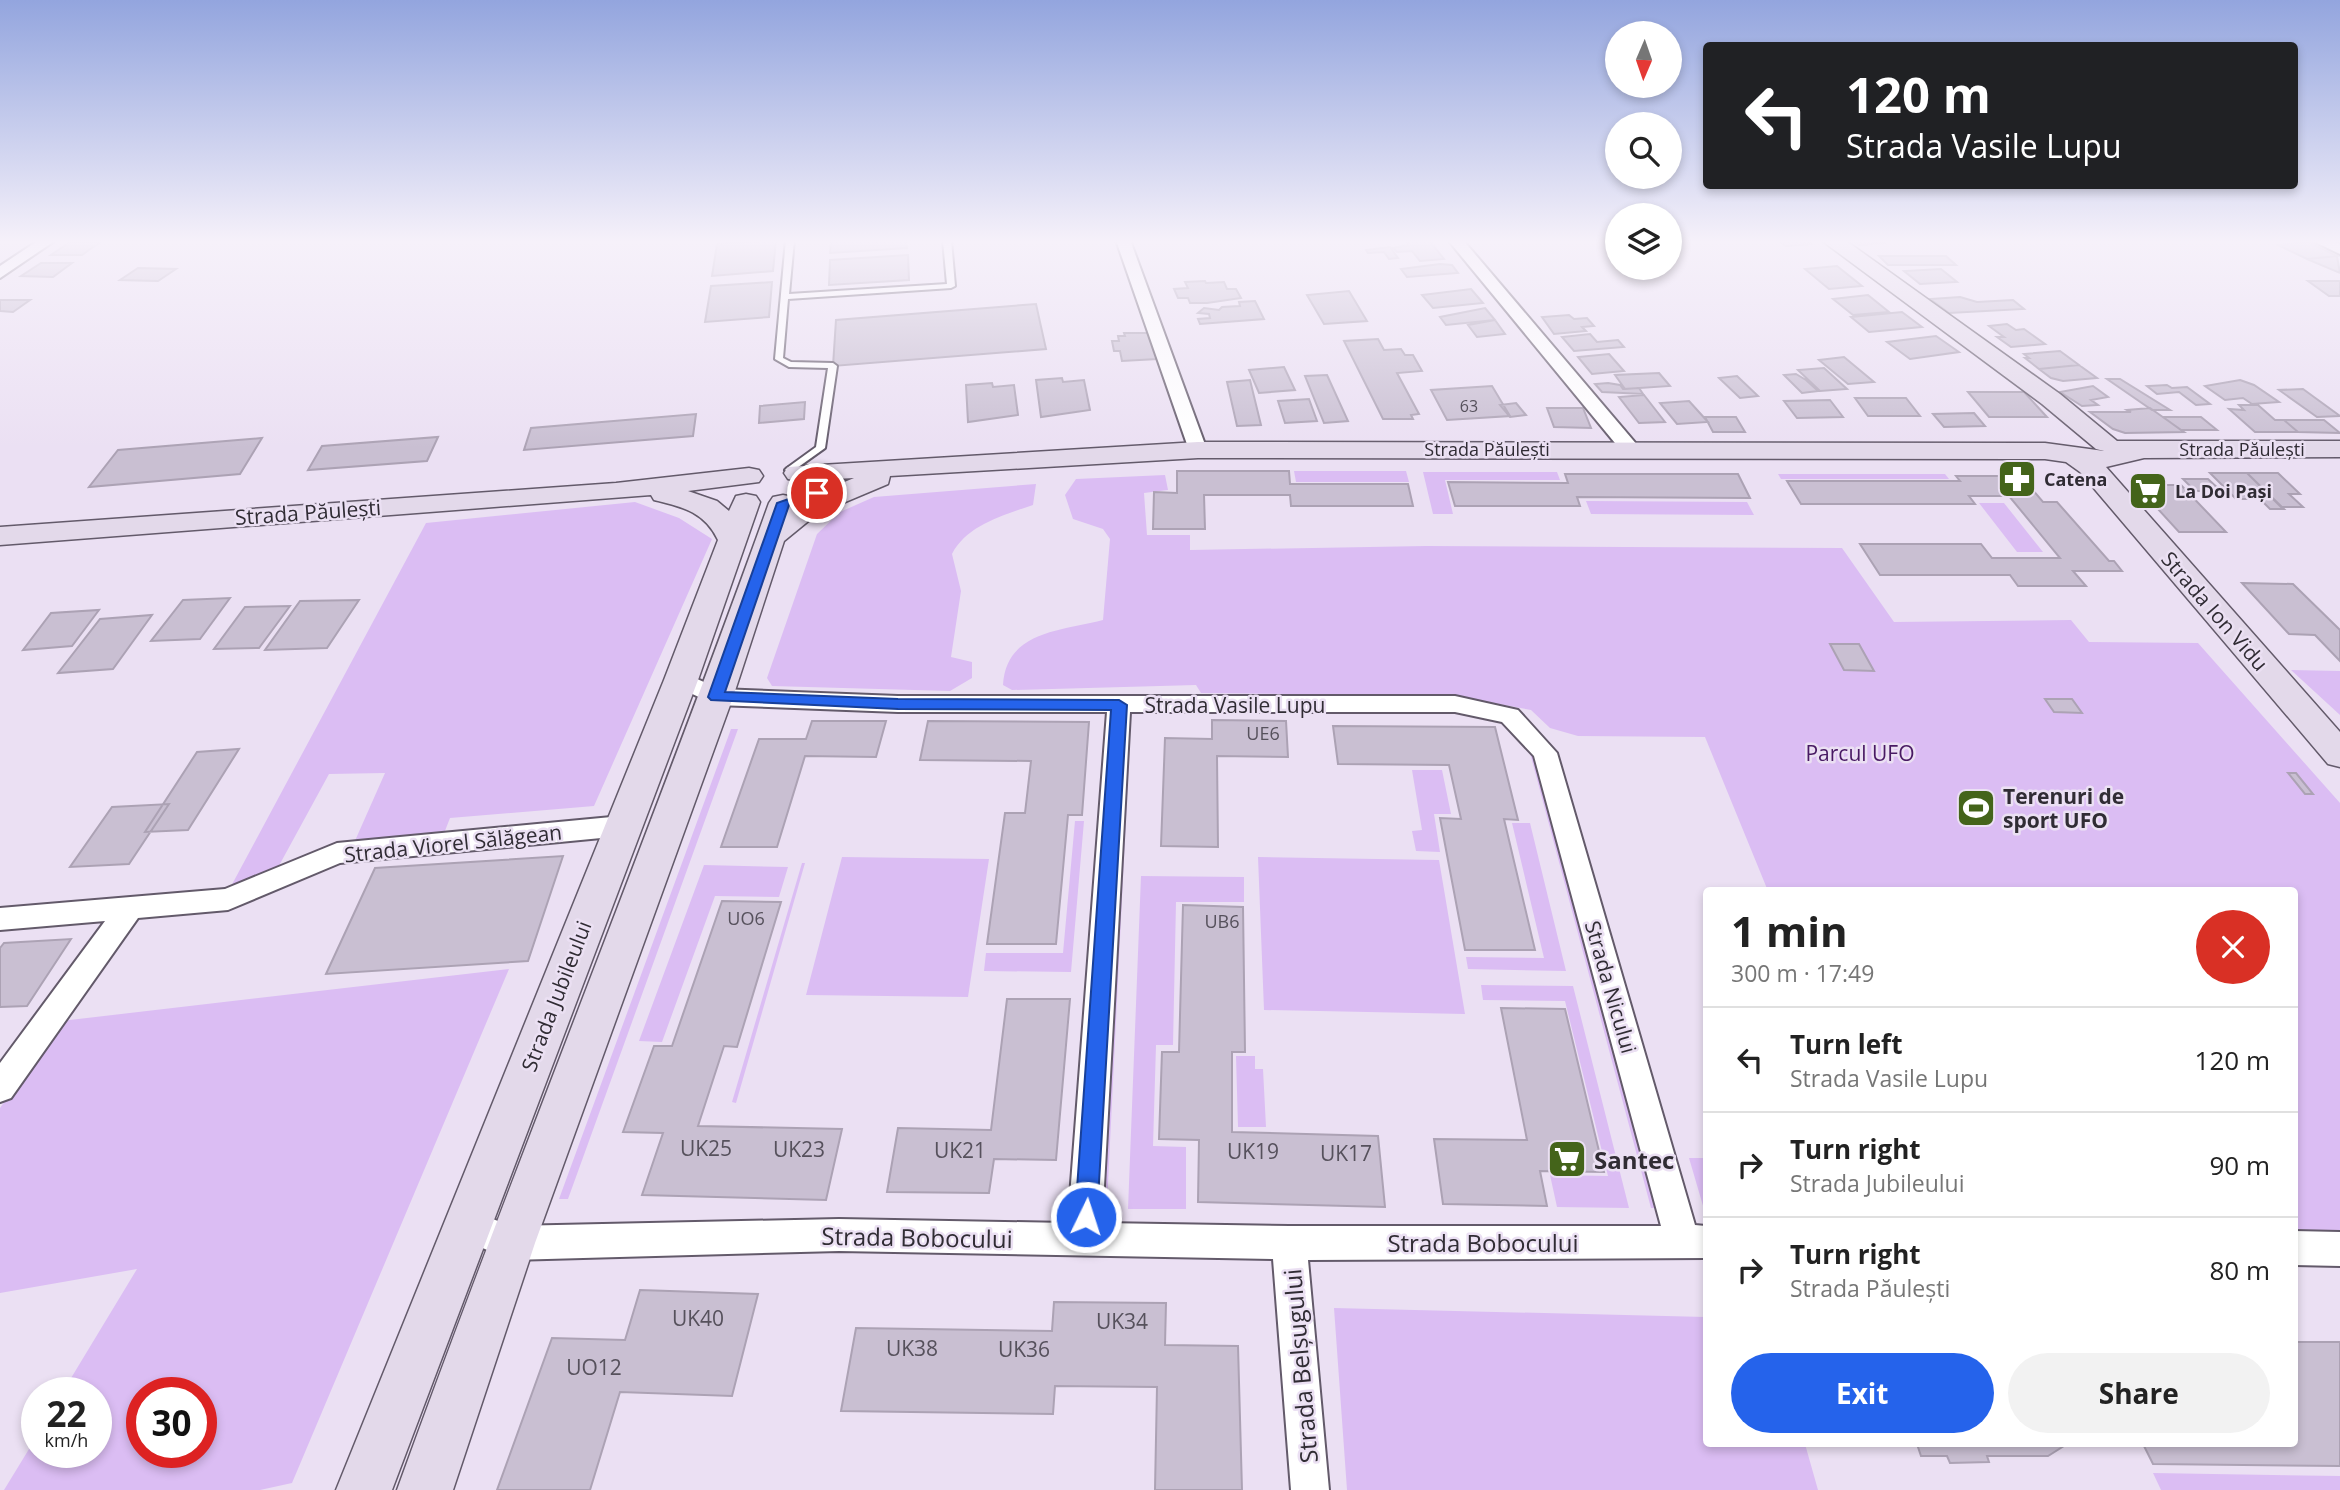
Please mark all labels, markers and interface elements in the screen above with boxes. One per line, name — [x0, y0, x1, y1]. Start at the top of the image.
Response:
north arrow — [1605, 21, 1682, 98]
map controls — [1605, 21, 1682, 280]
text: 120 m — [1846, 61, 1991, 127]
icon: left — [1731, 70, 1822, 161]
button: search — [1605, 112, 1682, 189]
text: Strada Vasile Lupu — [1846, 124, 2122, 167]
button: layers — [1605, 203, 1682, 280]
house number: 63 — [1460, 395, 1478, 417]
street label: Strada Păulești — [1424, 437, 1550, 461]
street label: Strada Păulești — [2179, 437, 2305, 461]
pharmacy icon: Catena — [1996, 458, 2038, 500]
pin — [787, 463, 847, 523]
place label: Catena — [2044, 467, 2108, 491]
supermarket icon: La Doi Pași — [2127, 470, 2169, 512]
icon: arrive — [798, 474, 836, 512]
place label: La Doi Pași — [2175, 479, 2272, 503]
street label: Strada Păulești — [234, 493, 382, 531]
street label: Strada Ion Vidu — [2155, 545, 2275, 677]
street label: Strada Vasile Lupu — [1145, 691, 1325, 719]
house number: UE6 — [1246, 721, 1280, 745]
park label: Parcul UFO — [1805, 739, 1915, 767]
place label: Terenuri de sport UFO — [2003, 782, 2124, 834]
sports icon: Terenuri de sport UFO — [1955, 787, 1997, 829]
street label: Strada Viorel Sălăgean — [343, 818, 563, 868]
text: 1 min — [1731, 902, 1848, 959]
house number: UO6 — [727, 906, 765, 930]
house number: UB6 — [1204, 909, 1240, 933]
button: close — [2196, 910, 2270, 984]
street label: Strada Jubileului — [514, 917, 598, 1075]
street label: Strada Nicului — [1579, 917, 1643, 1057]
text: 300 m · 17:49 — [1731, 957, 1874, 989]
text: Turn left — [1790, 1026, 1902, 1062]
icon: left — [1731, 1041, 1769, 1079]
text: 120 m — [2195, 1042, 2270, 1078]
text: Strada Vasile Lupu — [1790, 1062, 1988, 1094]
text: Turn right — [1790, 1131, 1921, 1167]
house number: UK25 — [680, 1134, 732, 1162]
house number: UK23 — [773, 1135, 825, 1163]
house number: UK21 — [934, 1136, 986, 1164]
house number: UK19 — [1227, 1137, 1279, 1165]
supermarket icon: Santec — [1546, 1138, 1588, 1180]
house number: UK17 — [1320, 1139, 1372, 1167]
place label: Santec — [1594, 1143, 1674, 1176]
icon: right — [1731, 1146, 1769, 1184]
text: 90 m — [2209, 1147, 2270, 1183]
text: Strada Jubileului — [1790, 1167, 1965, 1199]
position arrow — [1049, 1180, 1123, 1254]
street label: Strada Bobocului — [821, 1219, 1013, 1255]
street label: Strada Bobocului — [1387, 1226, 1579, 1259]
text: Turn right — [1790, 1236, 1921, 1272]
icon: right — [1731, 1251, 1769, 1289]
text: 80 m — [2209, 1252, 2270, 1288]
street label: Strada Belșugului — [1275, 1267, 1325, 1465]
text: Strada Păulești — [1790, 1272, 1950, 1304]
house number: UK40 — [672, 1304, 724, 1332]
house number: UK34 — [1096, 1307, 1148, 1335]
house number: UK38 — [886, 1334, 938, 1362]
house number: UK36 — [998, 1335, 1050, 1363]
house number: UO12 — [566, 1353, 622, 1381]
button: Exit — [1731, 1353, 1994, 1433]
button: Share — [2008, 1353, 2270, 1433]
speed limit sign: 30 — [126, 1377, 217, 1468]
text: 22 — [46, 1390, 87, 1437]
text: km/h — [45, 1428, 88, 1452]

